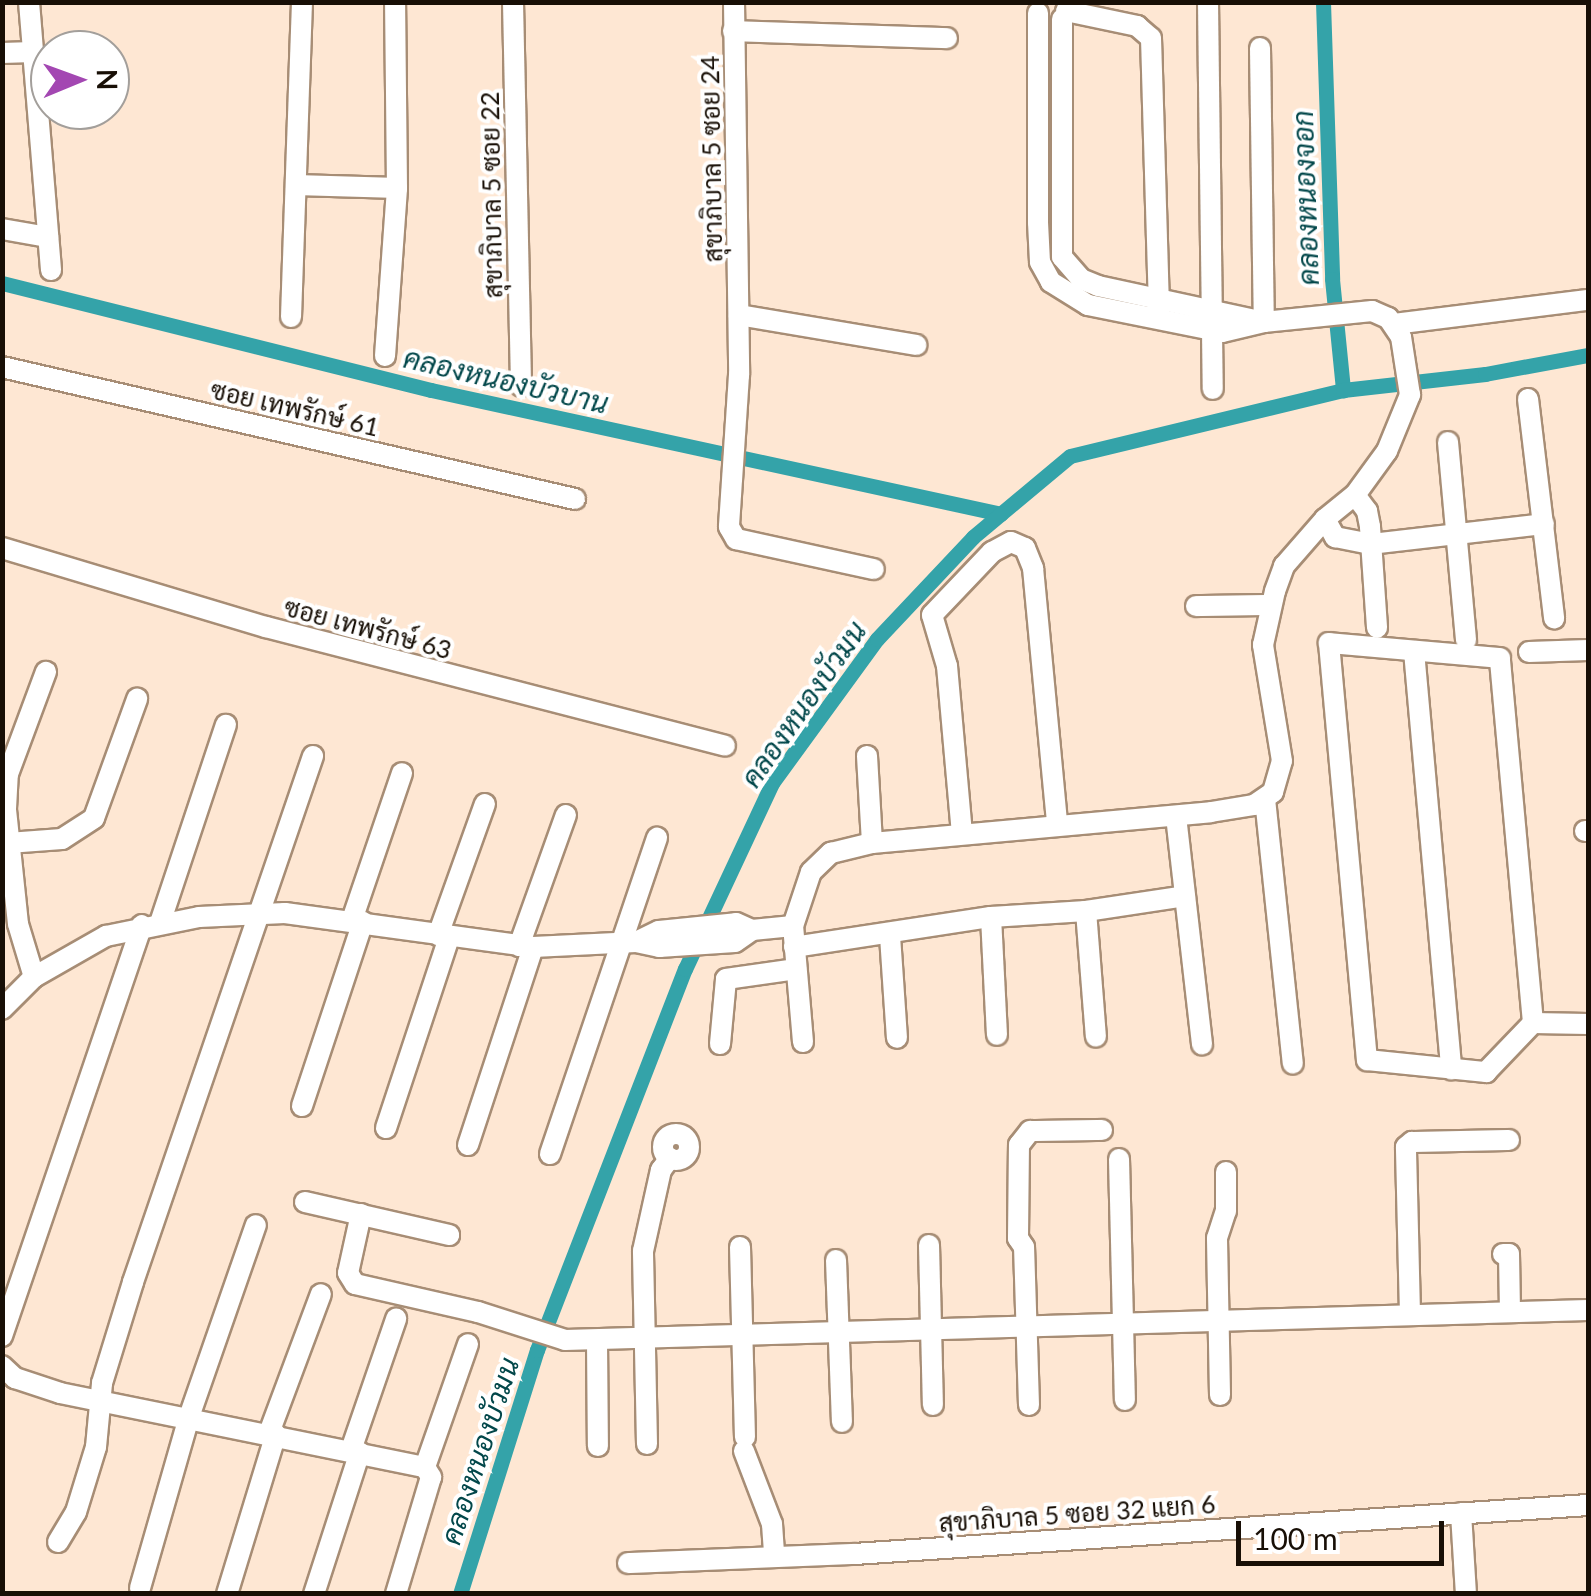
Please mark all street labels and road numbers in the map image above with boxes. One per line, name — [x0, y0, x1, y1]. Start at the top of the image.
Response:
street label: สุขาภิบาล 5 ซอย 24 — [694, 55, 728, 263]
street label: สุขาภิบาล 5 ซอย 22 — [474, 91, 508, 299]
street label: ซอย เทพรักษ์ 61 — [208, 374, 382, 442]
street label: ซอย เทพรักษ์ 63 — [281, 591, 455, 665]
street label: สุขาภิบาล 5 ซอย 32 แยก 6 — [938, 1488, 1216, 1538]

